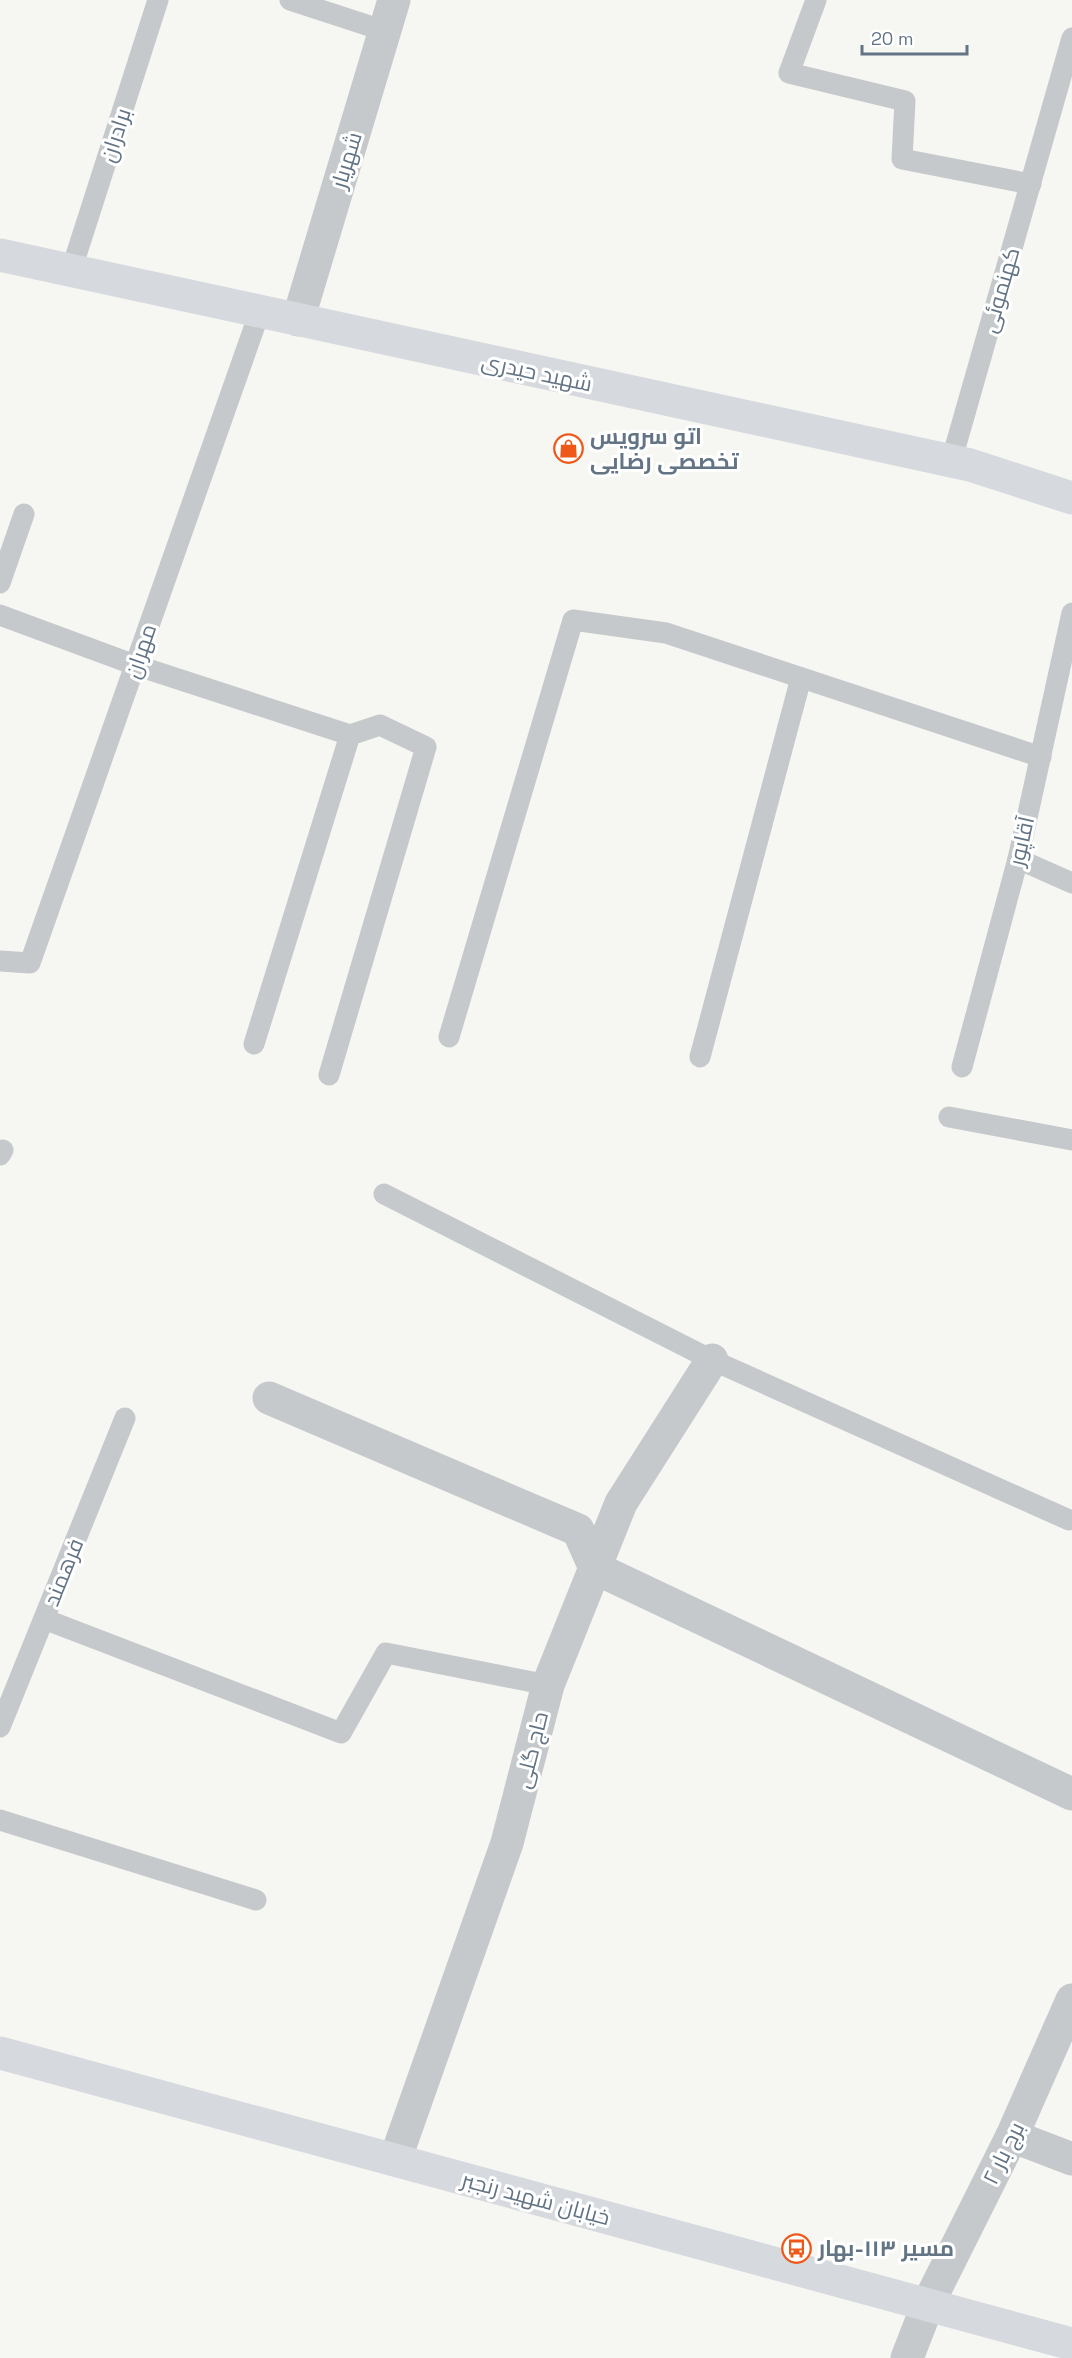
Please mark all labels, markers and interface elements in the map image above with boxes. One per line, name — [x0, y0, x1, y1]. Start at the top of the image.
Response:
scale bar — [862, 18, 967, 56]
text: 20 m — [871, 27, 914, 50]
street label: برادران — [93, 104, 137, 166]
street label: شهریار — [324, 128, 368, 193]
street label: کهنموئی — [974, 244, 1026, 336]
street label: شهید حیدری — [479, 347, 595, 397]
place label: اتو سرویس تخصصی رضایی — [590, 422, 739, 475]
shop icon: اتو سرویس تخصصی رضایی — [553, 433, 585, 465]
street label: مهران — [118, 620, 162, 682]
street label: آقاپور — [1001, 813, 1041, 871]
street label: فرهمند — [37, 1534, 89, 1610]
street label: حاج گلی — [508, 1709, 555, 1792]
street label: برج بار ۲ — [976, 2117, 1031, 2189]
street label: خیابان شهید رنجبر — [457, 2164, 613, 2231]
bus stop icon: مسیر ۱۱۳-بهار — [781, 2232, 813, 2264]
place label: مسیر ۱۱۳-بهار — [817, 2234, 954, 2262]

